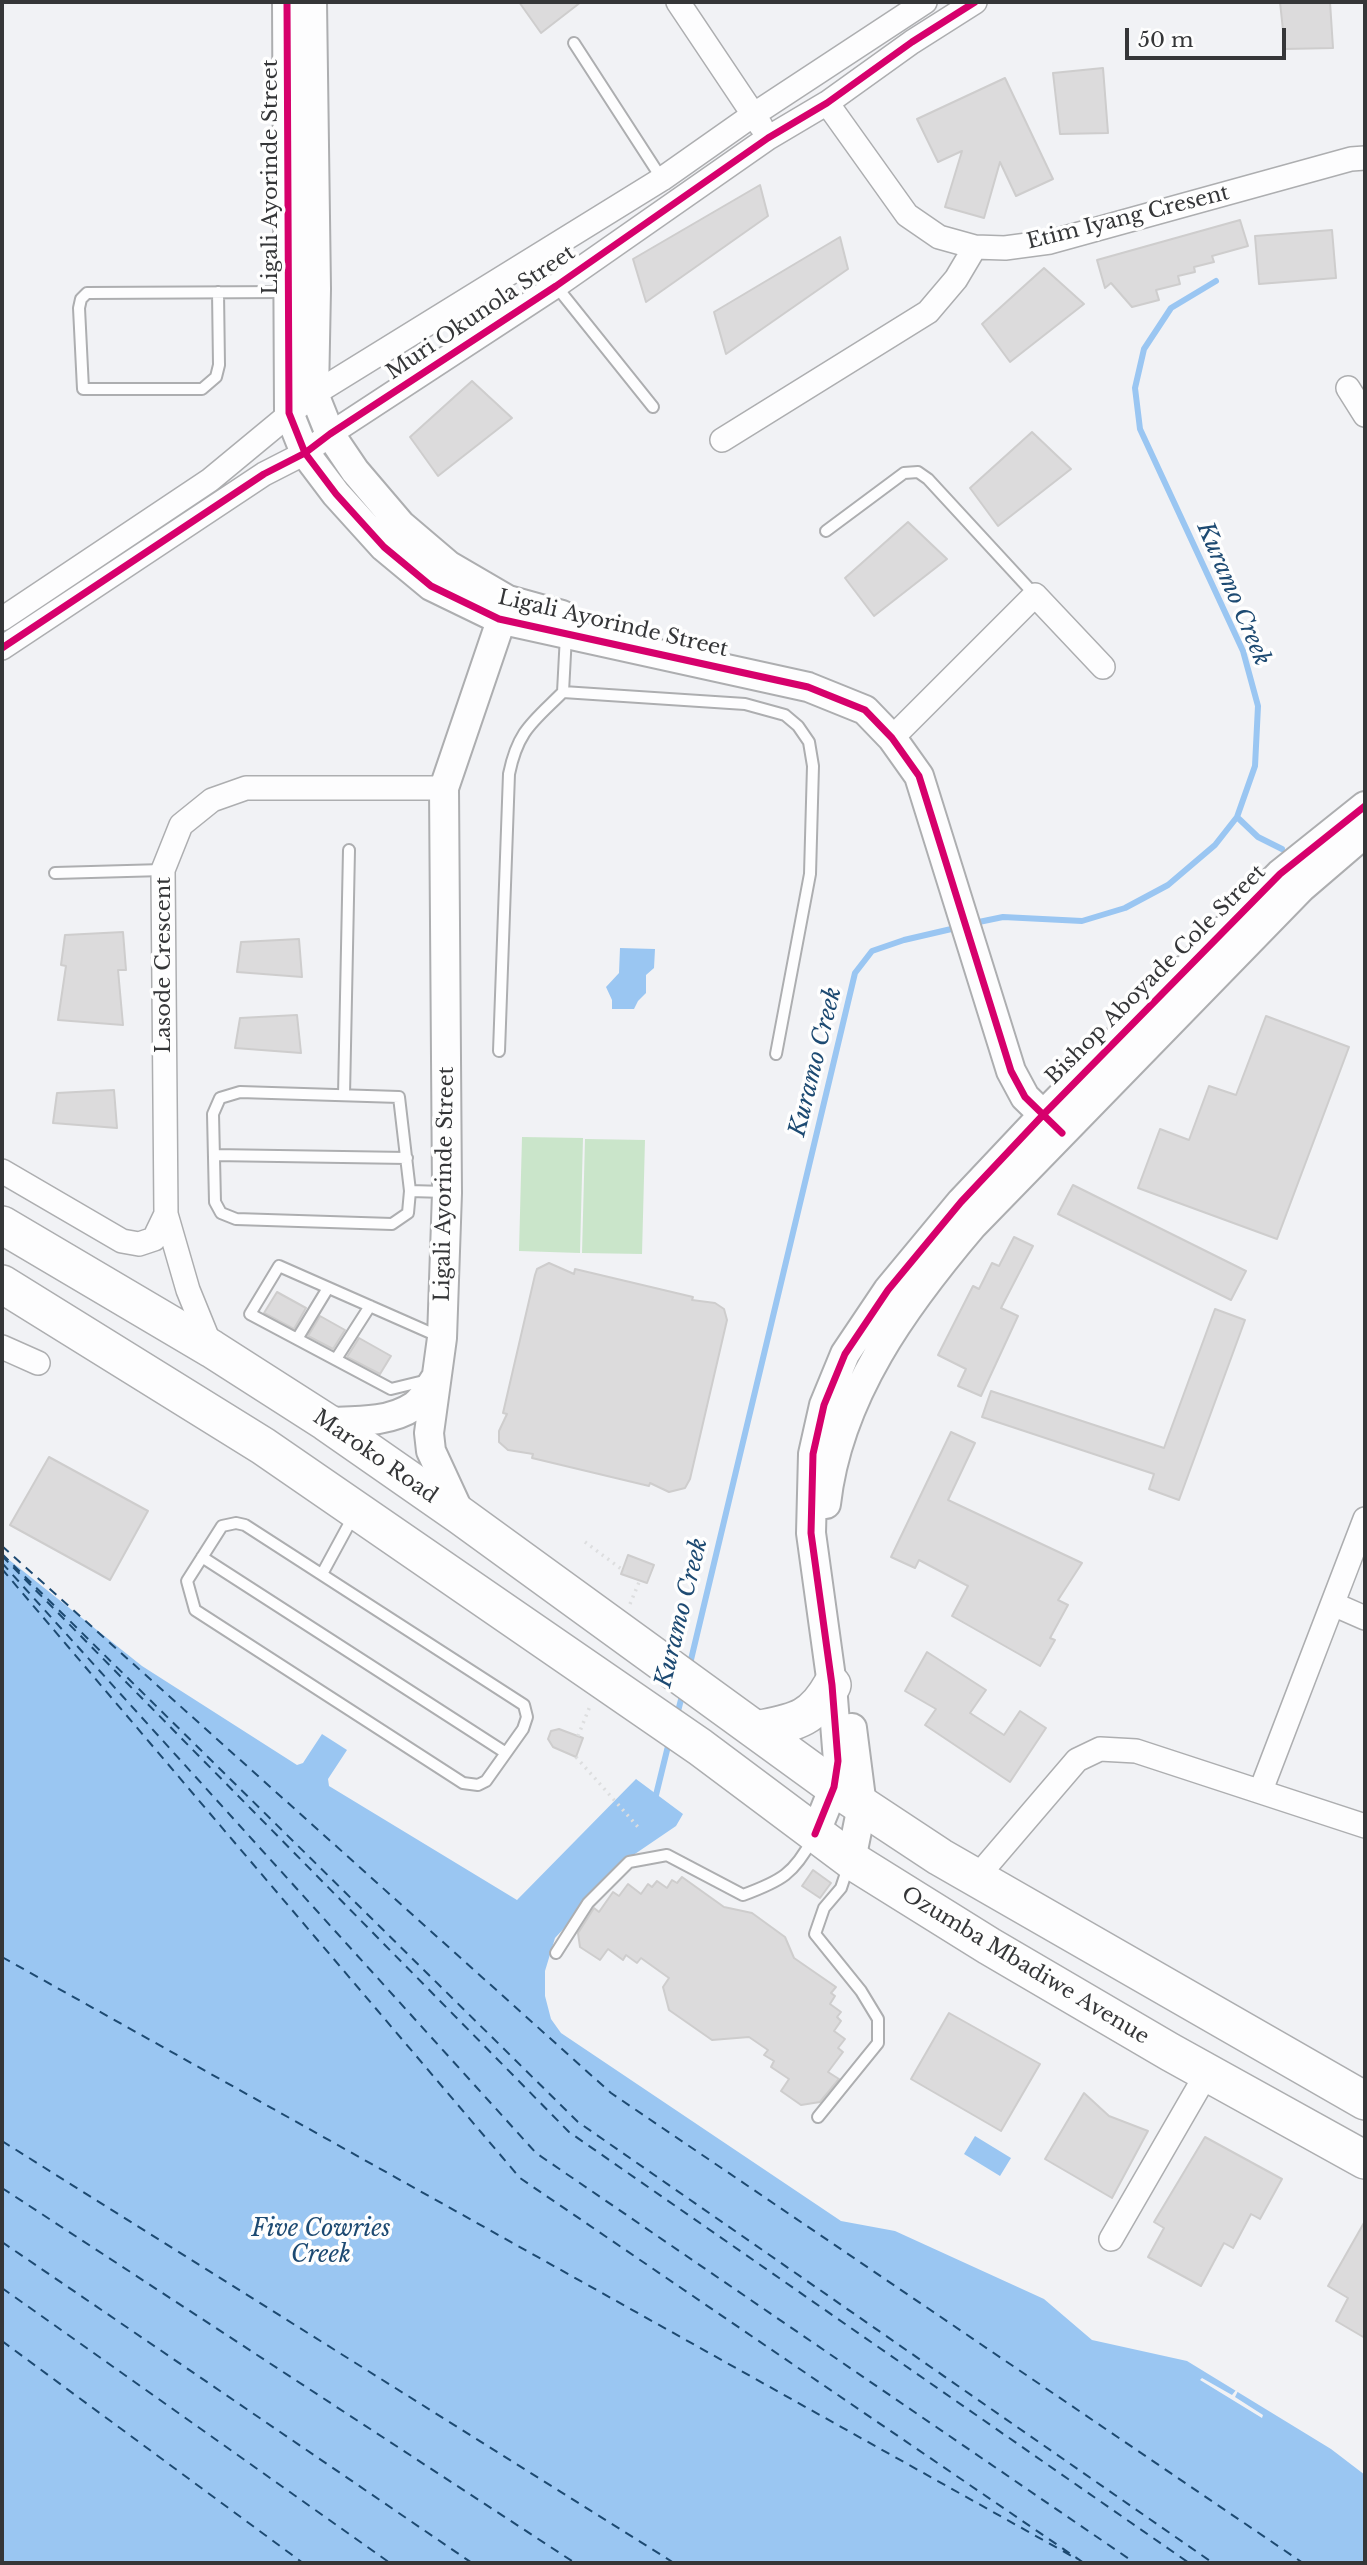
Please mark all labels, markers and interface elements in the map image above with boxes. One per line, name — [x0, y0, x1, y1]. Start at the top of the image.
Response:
scale bar — [1129, 14, 1290, 58]
text: 50 m — [1138, 27, 1193, 53]
street label: Ligali Ayorinde Street — [258, 59, 284, 295]
street label: Etim Iyang Cresent — [1024, 181, 1232, 255]
street label: Muri Okunola Street — [382, 240, 580, 386]
water label: Kuramo Creek — [1190, 518, 1276, 670]
street label: Ligali Ayorinde Street — [496, 585, 730, 663]
street label: Bishop Aboyade Cole Street — [1041, 860, 1271, 1090]
street label: Lasode Crescent — [151, 877, 177, 1053]
water label: Kuramo Creek — [784, 984, 848, 1140]
street label: Ligali Ayorinde Street — [430, 1066, 460, 1302]
street label: Maroko Road — [308, 1405, 442, 1509]
water label: Kuramo Creek — [650, 1535, 714, 1691]
street label: Ozumba Mbadiwe Avenue — [897, 1882, 1153, 2050]
water label: Five Cowries Creek — [252, 2216, 390, 2270]

